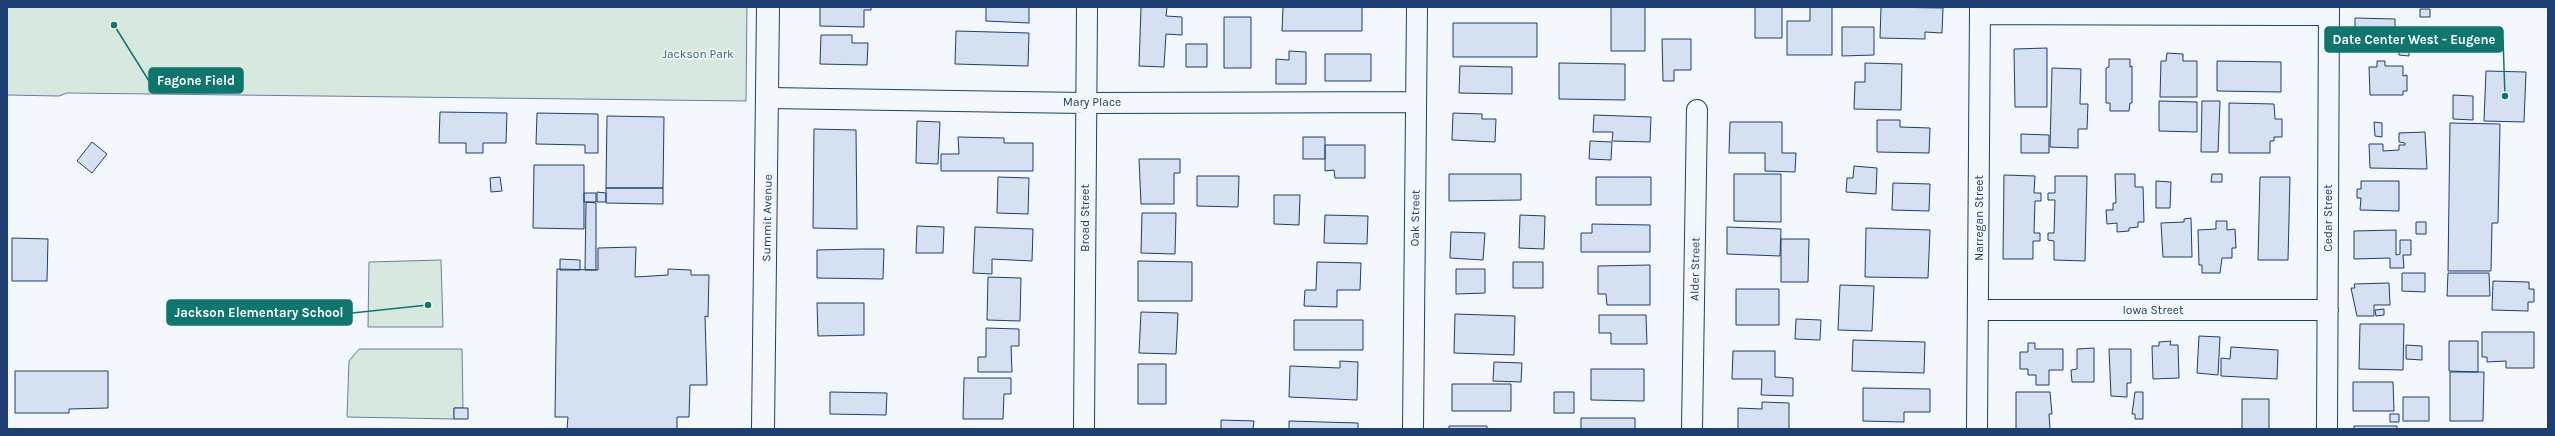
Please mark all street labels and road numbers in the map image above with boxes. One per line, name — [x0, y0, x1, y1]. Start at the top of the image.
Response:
street label: Mary Place — [1063, 95, 1121, 109]
street label: Summit Avenue — [759, 174, 775, 262]
street label: Narregan Street — [1972, 174, 1986, 261]
street label: Broad Street — [1078, 184, 1092, 252]
street label: Cedar Street — [2321, 184, 2335, 252]
street label: Oak Street — [1408, 189, 1423, 247]
street label: Alder Street — [1687, 237, 1703, 301]
street label: Iowa Street — [2122, 303, 2184, 317]

